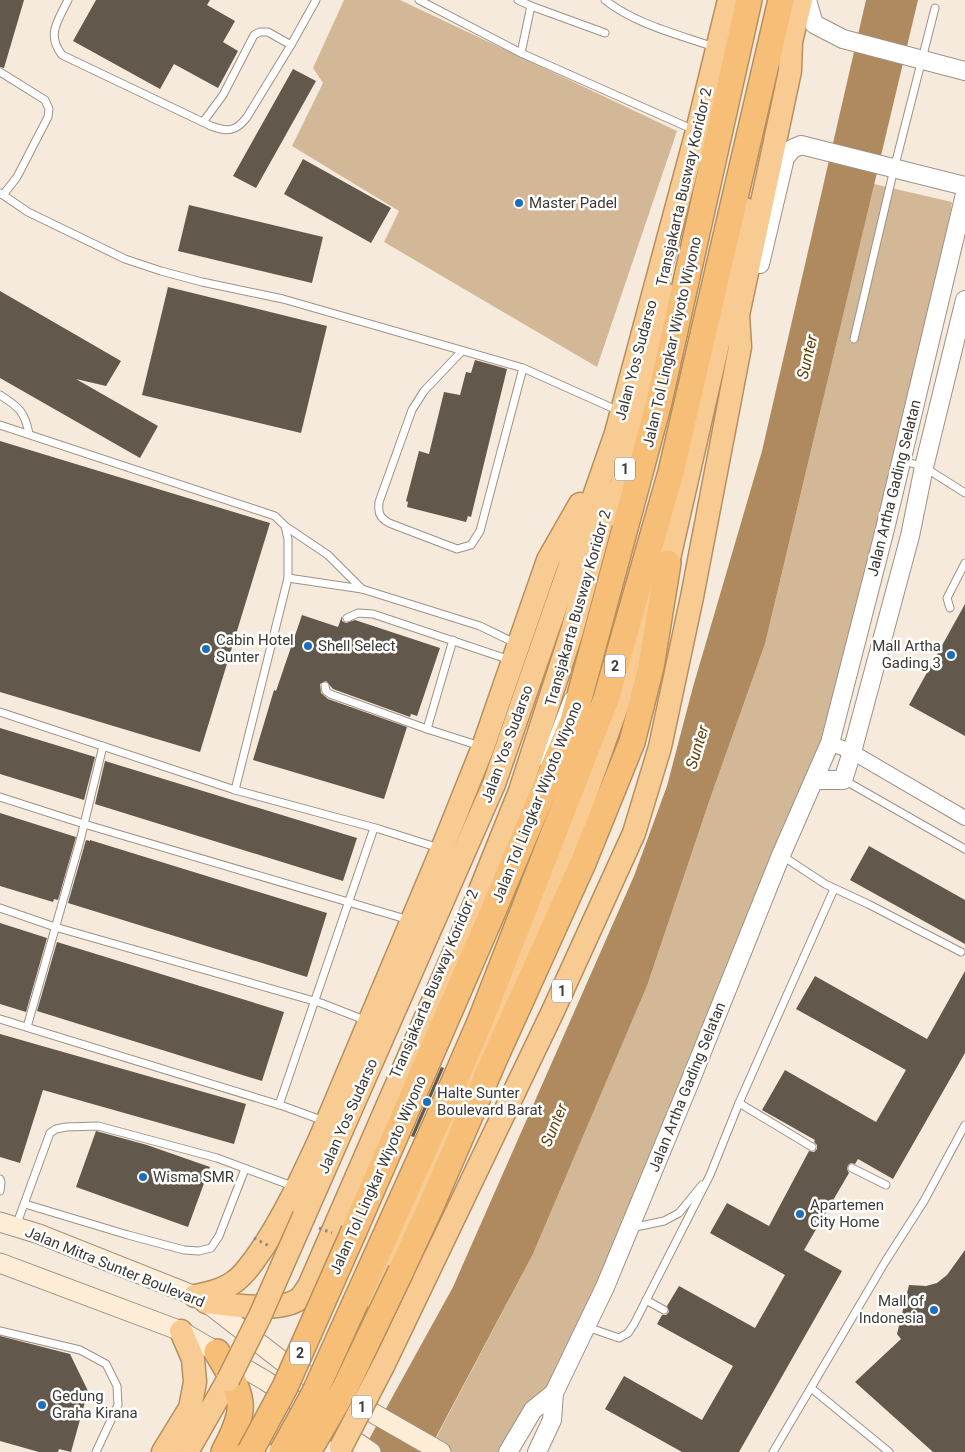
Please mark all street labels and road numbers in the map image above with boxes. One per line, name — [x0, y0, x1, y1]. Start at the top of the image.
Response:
street label: Transjakarta Busway Koridor 2 — [652, 86, 716, 288]
street label: Jalan Tol Lingkar Wiyoto Wiyono — [639, 235, 705, 449]
street label: Jalan Yos Sudarso — [611, 298, 661, 422]
street label: Jalan Artha Gading Selatan — [863, 398, 925, 578]
road number: 1 — [615, 458, 635, 480]
street label: Transjakarta Busway Koridor 2 — [541, 508, 615, 708]
road number: 2 — [605, 654, 625, 678]
street label: Jalan Yos Sudarso — [477, 683, 537, 805]
street label: Jalan Tol Lingkar Wiyoto Wiyono — [488, 698, 586, 906]
street label: Transjakarta Busway Koridor 2 — [386, 887, 482, 1081]
road number: 1 — [552, 979, 572, 1002]
street label: Jalan Artha Gading Selatan — [645, 1000, 729, 1174]
street label: Jalan Yos Sudarso — [315, 1056, 381, 1176]
street label: Jalan Tol Lingkar Wiyoto Wiyono — [326, 1073, 430, 1277]
street label: Jalan Mitra Sunter Boulevard — [23, 1223, 207, 1311]
road number: 2 — [290, 1342, 310, 1365]
road number: 1 — [352, 1395, 372, 1418]

